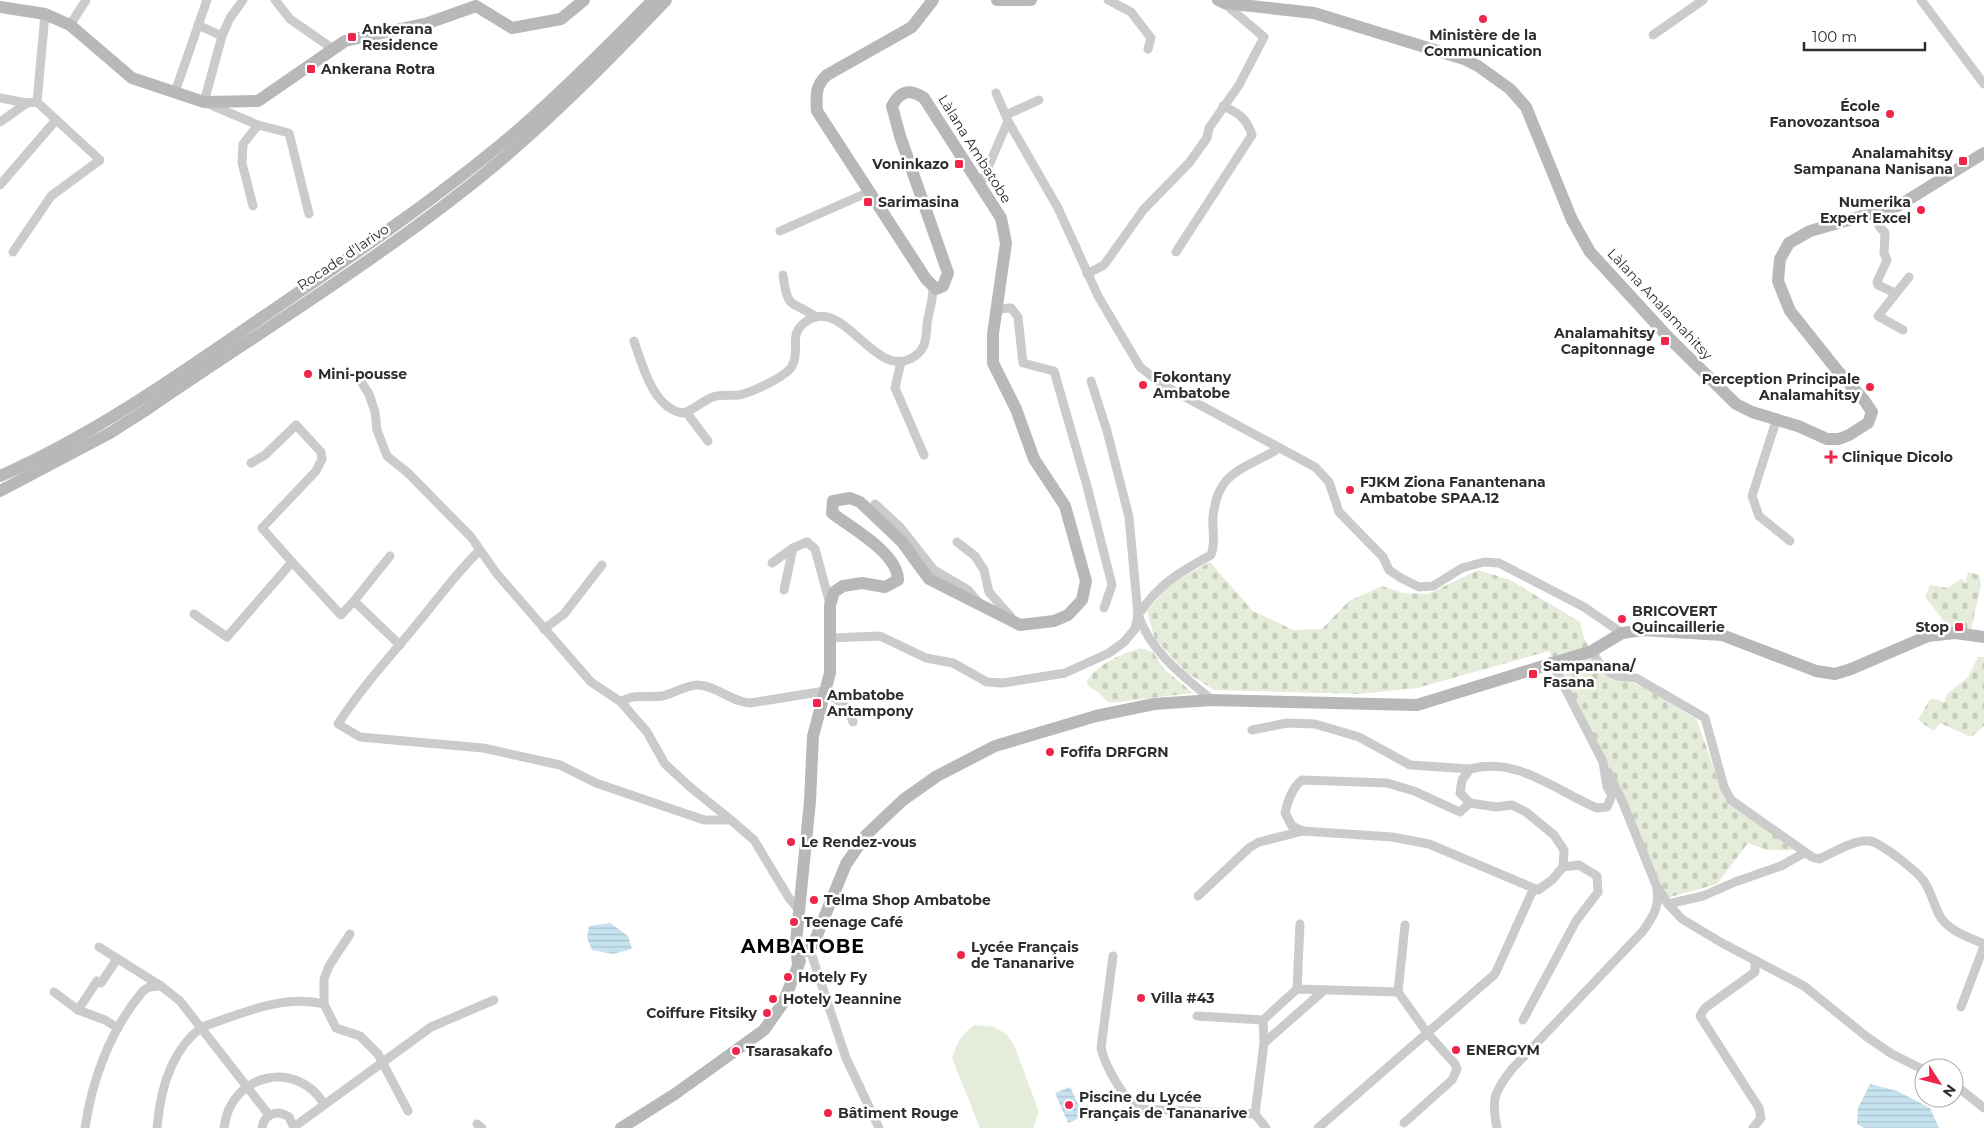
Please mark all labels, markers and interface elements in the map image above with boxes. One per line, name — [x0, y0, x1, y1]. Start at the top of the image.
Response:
marker: Ministère de la Communication — [1477, 13, 1489, 25]
place label: Ankerana Residence — [361, 20, 438, 54]
scale bar — [1804, 20, 1925, 52]
place label: Ministère de la Communication — [1424, 26, 1542, 60]
text: 100 m — [1812, 27, 1857, 46]
marker: Ankerana Residence — [346, 31, 358, 43]
place label: Ankerana Rotra — [320, 60, 435, 78]
marker: Ankerana Rotra — [305, 63, 317, 75]
street label: Làlana Ambatobe — [934, 91, 1016, 207]
place label: École Fanovozantsoa — [1770, 97, 1880, 131]
marker: École Fanovozantsoa — [1884, 108, 1896, 120]
place label: Analamahitsy Sampanana Nanisana — [1794, 144, 1954, 178]
place label: Voninkazo — [871, 155, 949, 173]
marker: Analamahitsy Sampanana Nanisana — [1957, 155, 1969, 167]
marker: Voninkazo — [953, 158, 965, 170]
place label: Sarimasina — [878, 193, 959, 211]
place label: Numerika Expert Excel — [1820, 193, 1911, 227]
marker: Sarimasina — [862, 196, 874, 208]
marker: Numerika Expert Excel — [1915, 204, 1927, 216]
street label: Rocade d'Iarivo — [294, 220, 393, 294]
street label: Làlana Analamahitsy — [1604, 244, 1717, 364]
place label: Analamahitsy Capitonnage — [1553, 324, 1656, 358]
marker: Analamahitsy Capitonnage — [1659, 335, 1671, 347]
place label: Mini-pousse — [318, 365, 407, 383]
marker: Mini-pousse — [302, 368, 314, 380]
place label: Fokontany Ambatobe — [1152, 368, 1232, 402]
place label: Perception Principale Analamahitsy — [1702, 370, 1861, 404]
marker: Fokontany Ambatobe — [1137, 379, 1149, 391]
marker: Perception Principale Analamahitsy — [1864, 381, 1876, 393]
place label: Clinique Dicolo — [1842, 448, 1953, 466]
marker: Clinique Dicolo — [1824, 450, 1838, 464]
place label: FJKM Ziona Fanantenana Ambatobe SPAA.12 — [1359, 473, 1546, 507]
marker: FJKM Ziona Fanantenana Ambatobe SPAA.12 — [1344, 484, 1356, 496]
place label: BRICOVERT Quincaillerie — [1632, 602, 1725, 636]
marker: BRICOVERT Quincaillerie — [1616, 613, 1628, 625]
place label: Stop — [1915, 618, 1949, 636]
marker: Stop — [1953, 621, 1965, 633]
place label: Sampanana/ Fasana — [1543, 657, 1637, 691]
marker: Sampanana/ Fasana — [1527, 668, 1539, 680]
place label: Ambatobe Antampony — [826, 686, 914, 720]
marker: Ambatobe Antampony — [811, 697, 823, 709]
place label: Fofifa DRFGRN — [1060, 743, 1169, 761]
marker: Fofifa DRFGRN — [1044, 746, 1056, 758]
place label: Le Rendez-vous — [801, 833, 917, 851]
marker: Le Rendez-vous — [785, 836, 797, 848]
place label: Telma Shop Ambatobe — [824, 891, 991, 909]
marker: Telma Shop Ambatobe — [808, 894, 820, 906]
place label: Teenage Café — [804, 913, 904, 931]
marker: Teenage Café — [788, 916, 800, 928]
district label: AMBATOBE — [740, 935, 865, 958]
place label: Lycée Français de Tananarive — [971, 938, 1079, 972]
marker: Lycée Français de Tananarive — [955, 949, 967, 961]
place label: Hotely Fy — [798, 968, 868, 986]
marker: Hotely Fy — [782, 971, 794, 983]
place label: Villa #43 — [1150, 989, 1215, 1007]
place label: Hotely Jeannine — [783, 990, 902, 1008]
marker: Villa #43 — [1135, 992, 1147, 1004]
marker: Hotely Jeannine — [767, 993, 779, 1005]
place label: Coiffure Fitsiky — [646, 1004, 758, 1022]
marker: Coiffure Fitsiky — [761, 1007, 773, 1019]
place label: ENERGYM — [1466, 1041, 1540, 1059]
place label: Tsarasakafo — [746, 1042, 833, 1060]
marker: ENERGYM — [1450, 1044, 1462, 1056]
marker: Tsarasakafo — [730, 1045, 742, 1057]
north arrow — [1914, 1058, 1964, 1108]
text: N — [1939, 1081, 1960, 1101]
place label: Piscine du Lycée Français de Tananarive — [1079, 1088, 1248, 1122]
marker: Piscine du Lycée Français de Tananarive — [1063, 1099, 1075, 1111]
place label: Bâtiment Rouge — [838, 1104, 959, 1122]
marker: Bâtiment Rouge — [822, 1107, 834, 1119]

